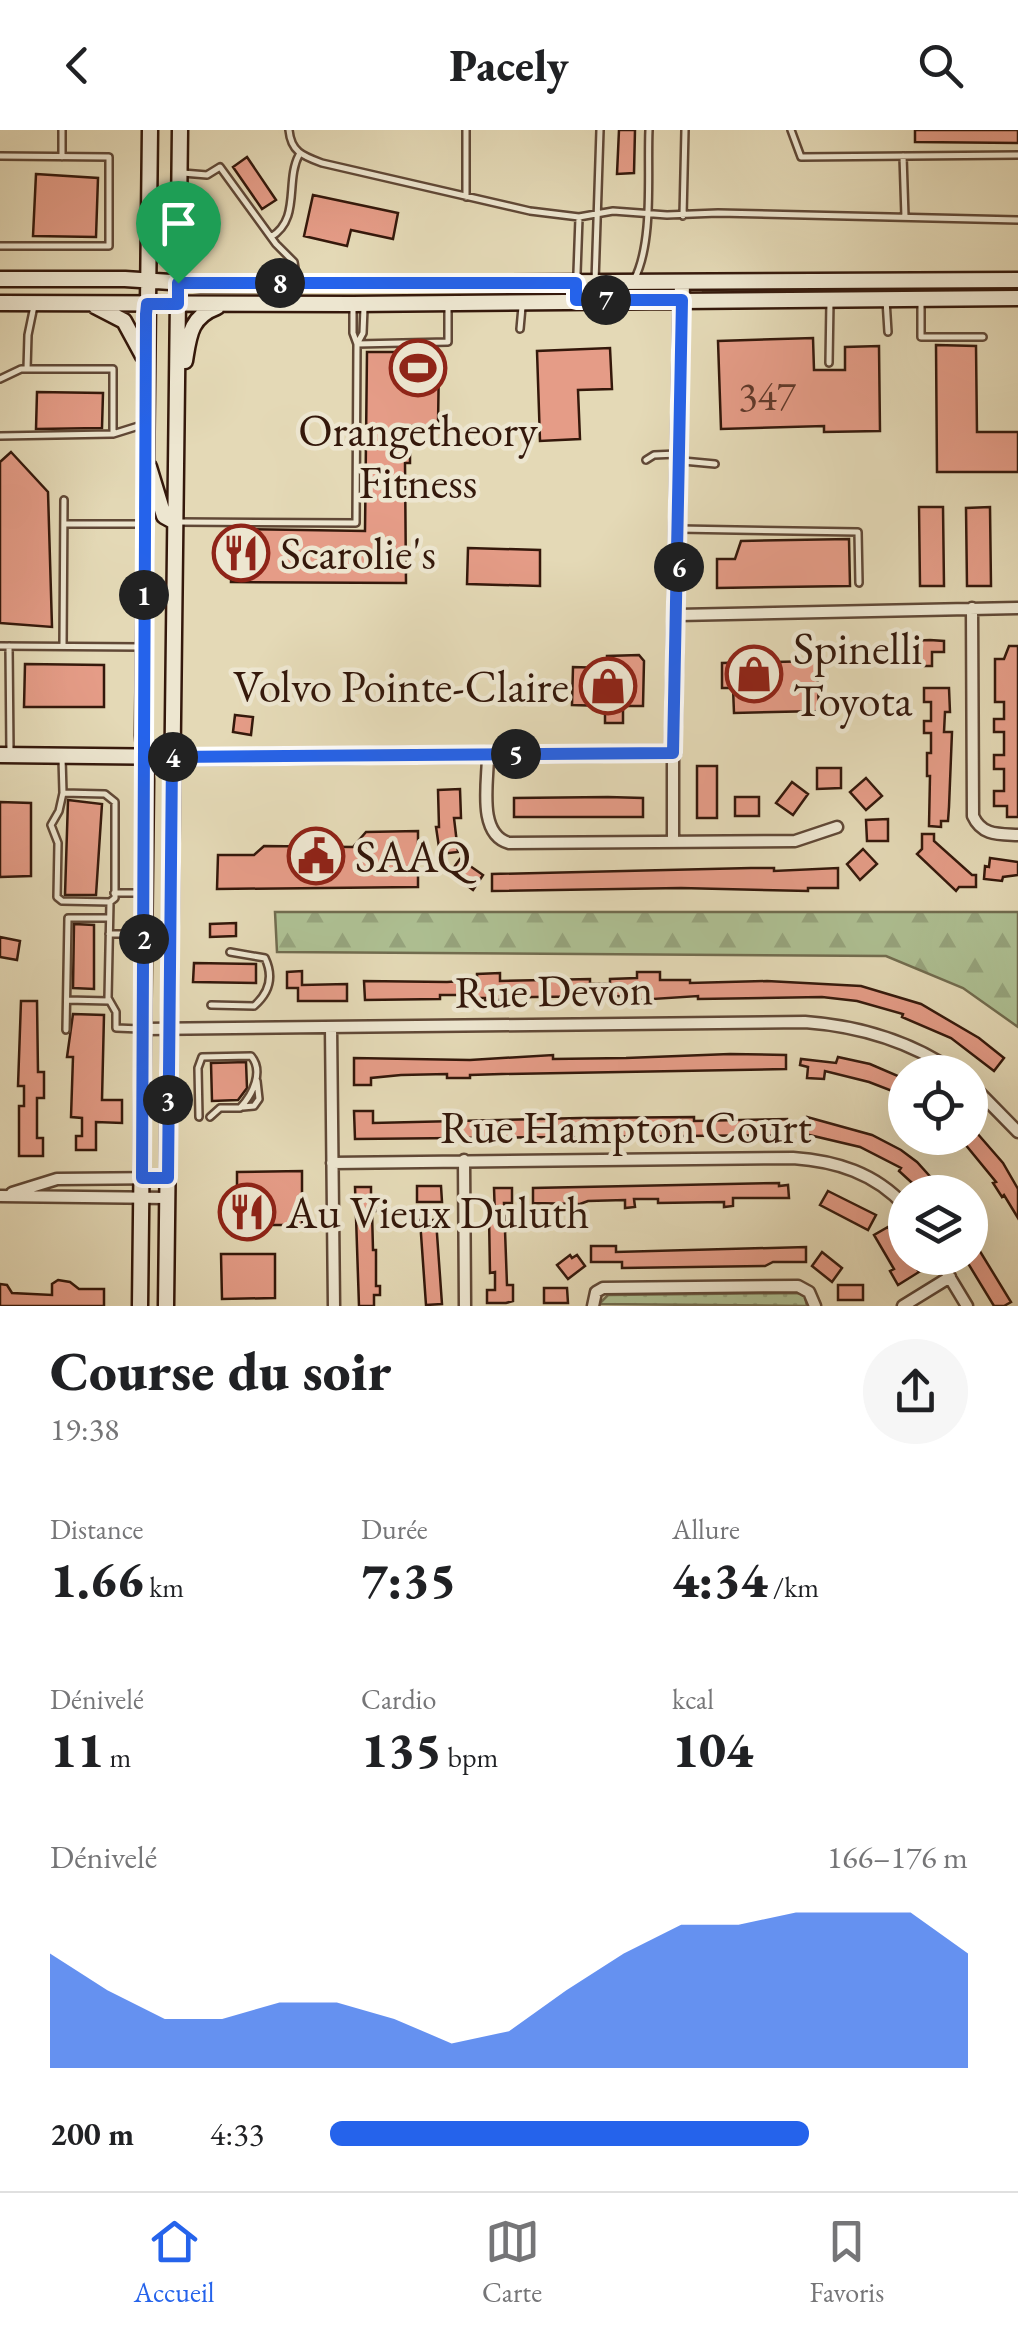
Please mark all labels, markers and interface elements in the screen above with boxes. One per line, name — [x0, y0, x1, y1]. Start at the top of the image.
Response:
text: Pacely — [449, 36, 569, 94]
icon: back — [50, 38, 105, 93]
icon: search — [913, 38, 968, 93]
pin — [136, 181, 221, 284]
icon: arrive — [151, 196, 206, 251]
pin: 8 — [255, 258, 305, 308]
text: 8 — [273, 265, 287, 301]
pin: 7 — [581, 275, 631, 325]
text: 7 — [599, 282, 613, 318]
sports icon: Orangetheory Fitness — [388, 338, 448, 398]
house number: 347 — [738, 370, 797, 422]
place label: Orangetheory Fitness — [298, 401, 538, 511]
restaurant icon: Scarolie's — [211, 523, 271, 583]
place label: Scarolie's — [280, 524, 436, 582]
pin: 6 — [654, 542, 704, 592]
text: 6 — [672, 549, 686, 585]
pin: 1 — [119, 570, 169, 620]
text: 1 — [137, 577, 151, 613]
place label: Spinelli Toyota — [793, 619, 922, 729]
shop icon: Spinelli Toyota — [724, 644, 784, 704]
shop icon: Volvo Pointe-Claire — [578, 656, 638, 716]
place label: Volvo Pointe-Claire — [233, 657, 569, 715]
pin: 5 — [491, 729, 541, 779]
pin: 4 — [148, 732, 198, 782]
text: 5 — [509, 736, 523, 772]
text: 4 — [166, 739, 180, 775]
public building icon: SAAQ — [286, 826, 346, 886]
place label: SAAQ — [355, 827, 477, 885]
pin: 2 — [119, 914, 169, 964]
text: 2 — [137, 921, 151, 957]
street label: Rue Devon — [454, 959, 654, 1021]
map controls — [888, 1055, 988, 1275]
button: locate — [888, 1055, 988, 1155]
pin: 3 — [143, 1075, 193, 1125]
text: 3 — [161, 1082, 175, 1118]
street label: Rue Hampton Court — [440, 1098, 812, 1156]
button: layers — [888, 1175, 988, 1275]
restaurant icon: Au Vieux Duluth — [217, 1182, 277, 1242]
place label: Au Vieux Duluth — [285, 1183, 589, 1241]
text: Course du soir — [50, 1335, 391, 1406]
button: share — [863, 1339, 968, 1444]
text: 19:38 — [50, 1408, 119, 1450]
text: Distance — [50, 1511, 144, 1547]
text: Durée — [361, 1511, 428, 1547]
text: Allure — [672, 1511, 740, 1547]
text: 1.66 — [50, 1547, 144, 1612]
text: 7:35 — [361, 1547, 456, 1612]
text: 4:34 — [672, 1547, 767, 1612]
text: km — [144, 1569, 184, 1605]
text: /km — [767, 1569, 819, 1605]
text: Dénivelé — [50, 1681, 144, 1717]
text: Cardio — [361, 1681, 436, 1717]
text: kcal — [672, 1681, 714, 1717]
text: 11 — [50, 1717, 104, 1782]
text: 135 — [361, 1717, 442, 1782]
text: 104 — [672, 1717, 753, 1782]
text: m — [104, 1739, 131, 1775]
text: bpm — [442, 1739, 498, 1775]
text: Dénivelé — [50, 1836, 157, 1878]
text: 166–176 m — [827, 1836, 968, 1878]
text: 200 m — [50, 2113, 134, 2155]
text: 4:33 — [210, 2113, 264, 2155]
tab: Accueil — [134, 2214, 215, 2310]
tab: Carte — [482, 2214, 542, 2310]
tab: Favoris — [809, 2214, 884, 2310]

